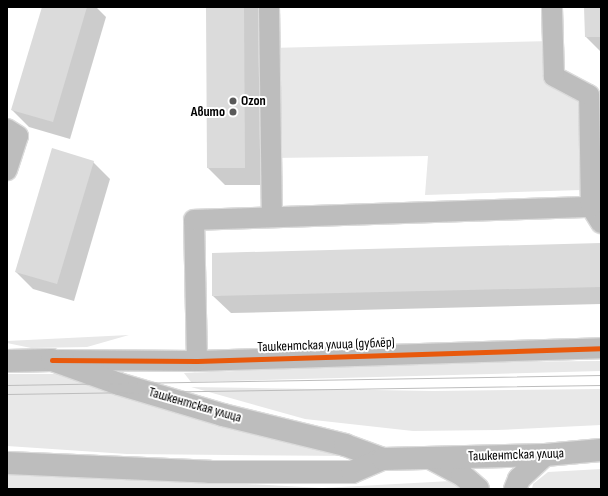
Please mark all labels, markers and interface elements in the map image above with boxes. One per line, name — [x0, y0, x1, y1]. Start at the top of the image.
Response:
place label: Ozon — [241, 93, 266, 109]
marker: Ozon — [228, 96, 238, 106]
place label: Авито — [191, 104, 225, 120]
marker: Авито — [228, 107, 238, 117]
street label: Ташкентская улица (дублёр) — [257, 334, 395, 356]
street label: Ташкентская улица — [147, 384, 243, 426]
street label: Ташкентская улица — [468, 445, 564, 465]

